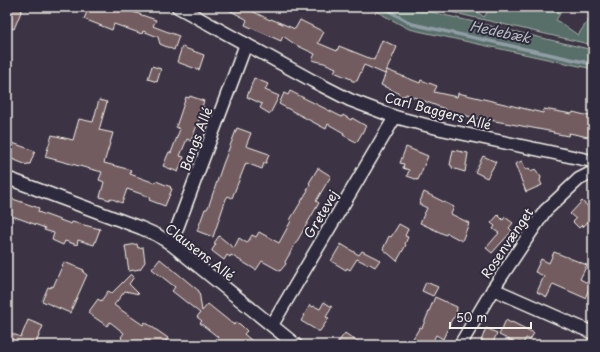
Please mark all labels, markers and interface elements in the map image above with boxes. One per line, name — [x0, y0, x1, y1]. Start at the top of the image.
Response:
water label: Hedebæk — [468, 15, 534, 48]
street label: Carl Baggers Allé — [383, 87, 494, 134]
street label: Bangs Allé — [175, 104, 216, 174]
street label: Gretevej — [299, 186, 342, 241]
street label: Rosenvænget — [476, 204, 537, 282]
street label: Clausens Allé — [161, 218, 239, 285]
scale bar — [450, 304, 531, 330]
text: 50 m — [456, 308, 487, 326]

